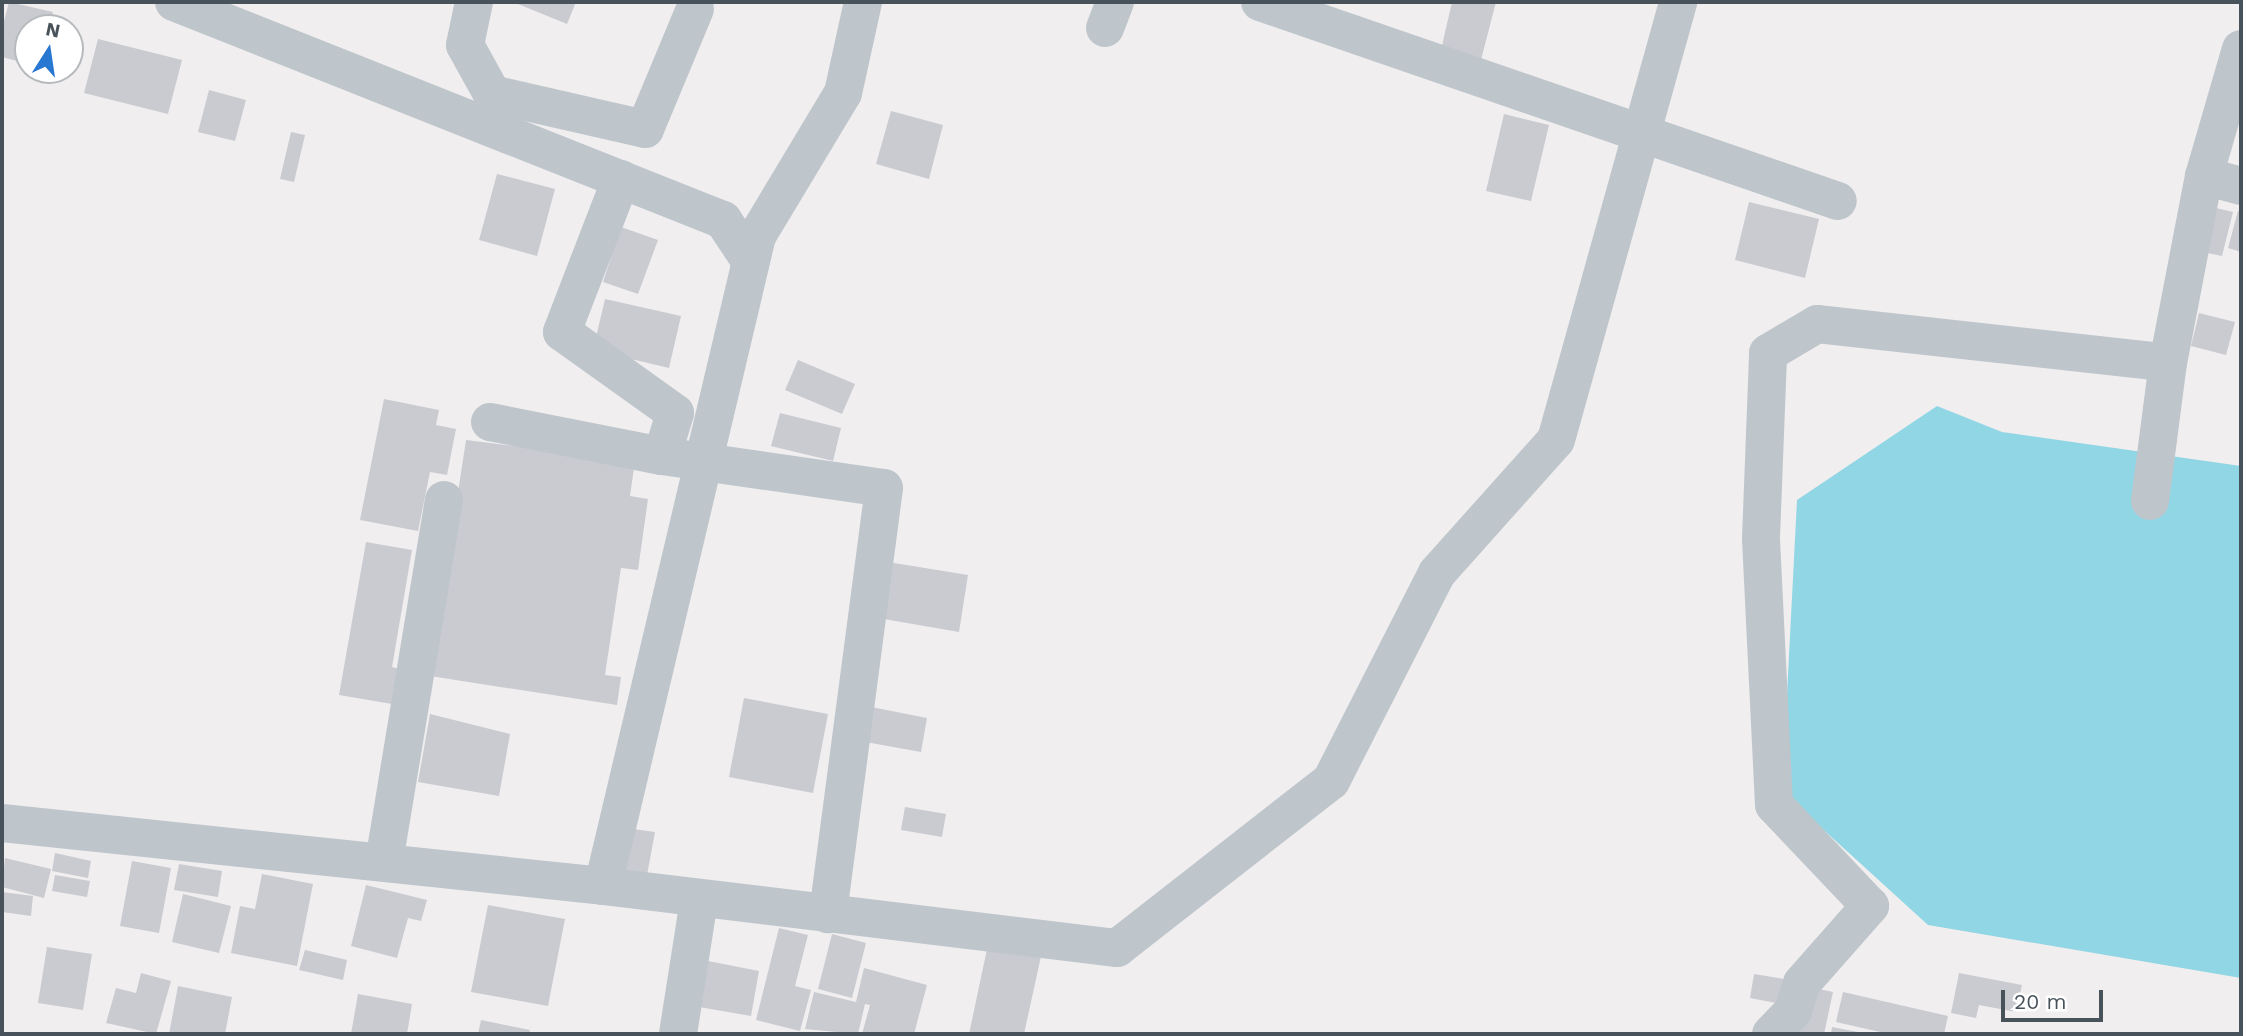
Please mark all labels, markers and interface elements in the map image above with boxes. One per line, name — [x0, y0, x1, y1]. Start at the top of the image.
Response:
north arrow — [14, 14, 84, 84]
text: N — [44, 17, 62, 43]
scale bar — [2005, 976, 2106, 1020]
text: 20 m — [2014, 989, 2066, 1014]

